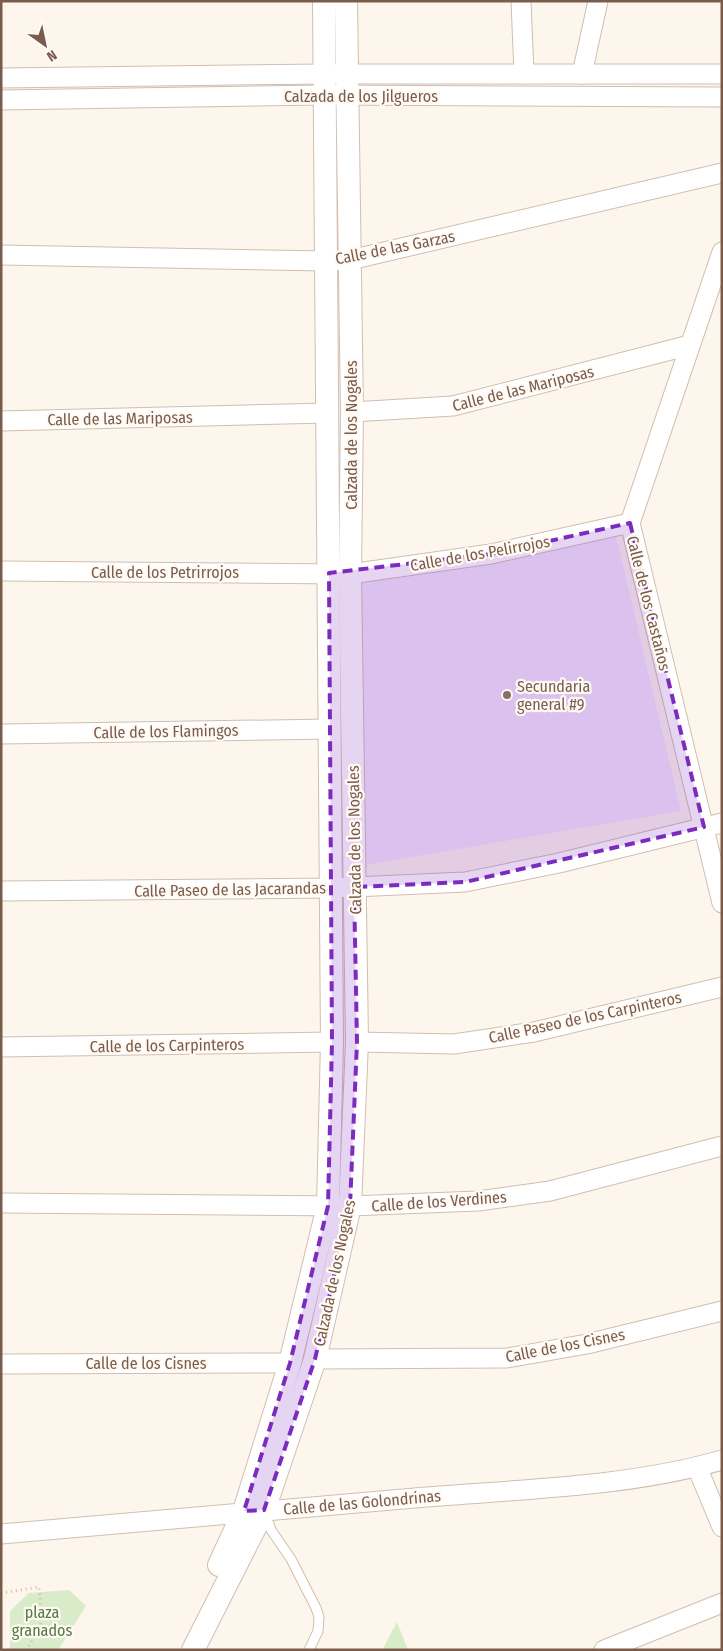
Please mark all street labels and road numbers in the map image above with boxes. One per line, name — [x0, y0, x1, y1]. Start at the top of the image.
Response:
street label: Calzada de los Jilgueros — [284, 87, 438, 106]
street label: Calle de las Garzas — [334, 227, 457, 268]
street label: Calzada de los Nogales — [342, 360, 361, 510]
street label: Calle de las Mariposas — [450, 362, 596, 415]
street label: Calle de las Mariposas — [47, 408, 193, 429]
street label: Calle de los Pelirrojos — [409, 532, 552, 575]
street label: Calle de los Castaños — [623, 534, 674, 673]
street label: Calle de los Petrirrojos — [91, 563, 239, 582]
street label: Calle de los Flamingos — [93, 721, 239, 742]
street label: Calzada de los Nogales — [344, 765, 365, 915]
street label: Calle Paseo de las Jacarandas — [134, 878, 326, 901]
street label: Calle Paseo de los Carpinteros — [487, 988, 684, 1047]
street label: Calle de los Carpinteros — [89, 1035, 245, 1056]
street label: Calle de los Verdines — [371, 1187, 508, 1216]
street label: Calzada de los Nogales — [310, 1198, 359, 1348]
street label: Calle de los Cisnes — [504, 1325, 627, 1366]
street label: Calle de los Cisnes — [85, 1354, 207, 1373]
street label: Calle de las Golondrinas — [282, 1486, 442, 1519]

